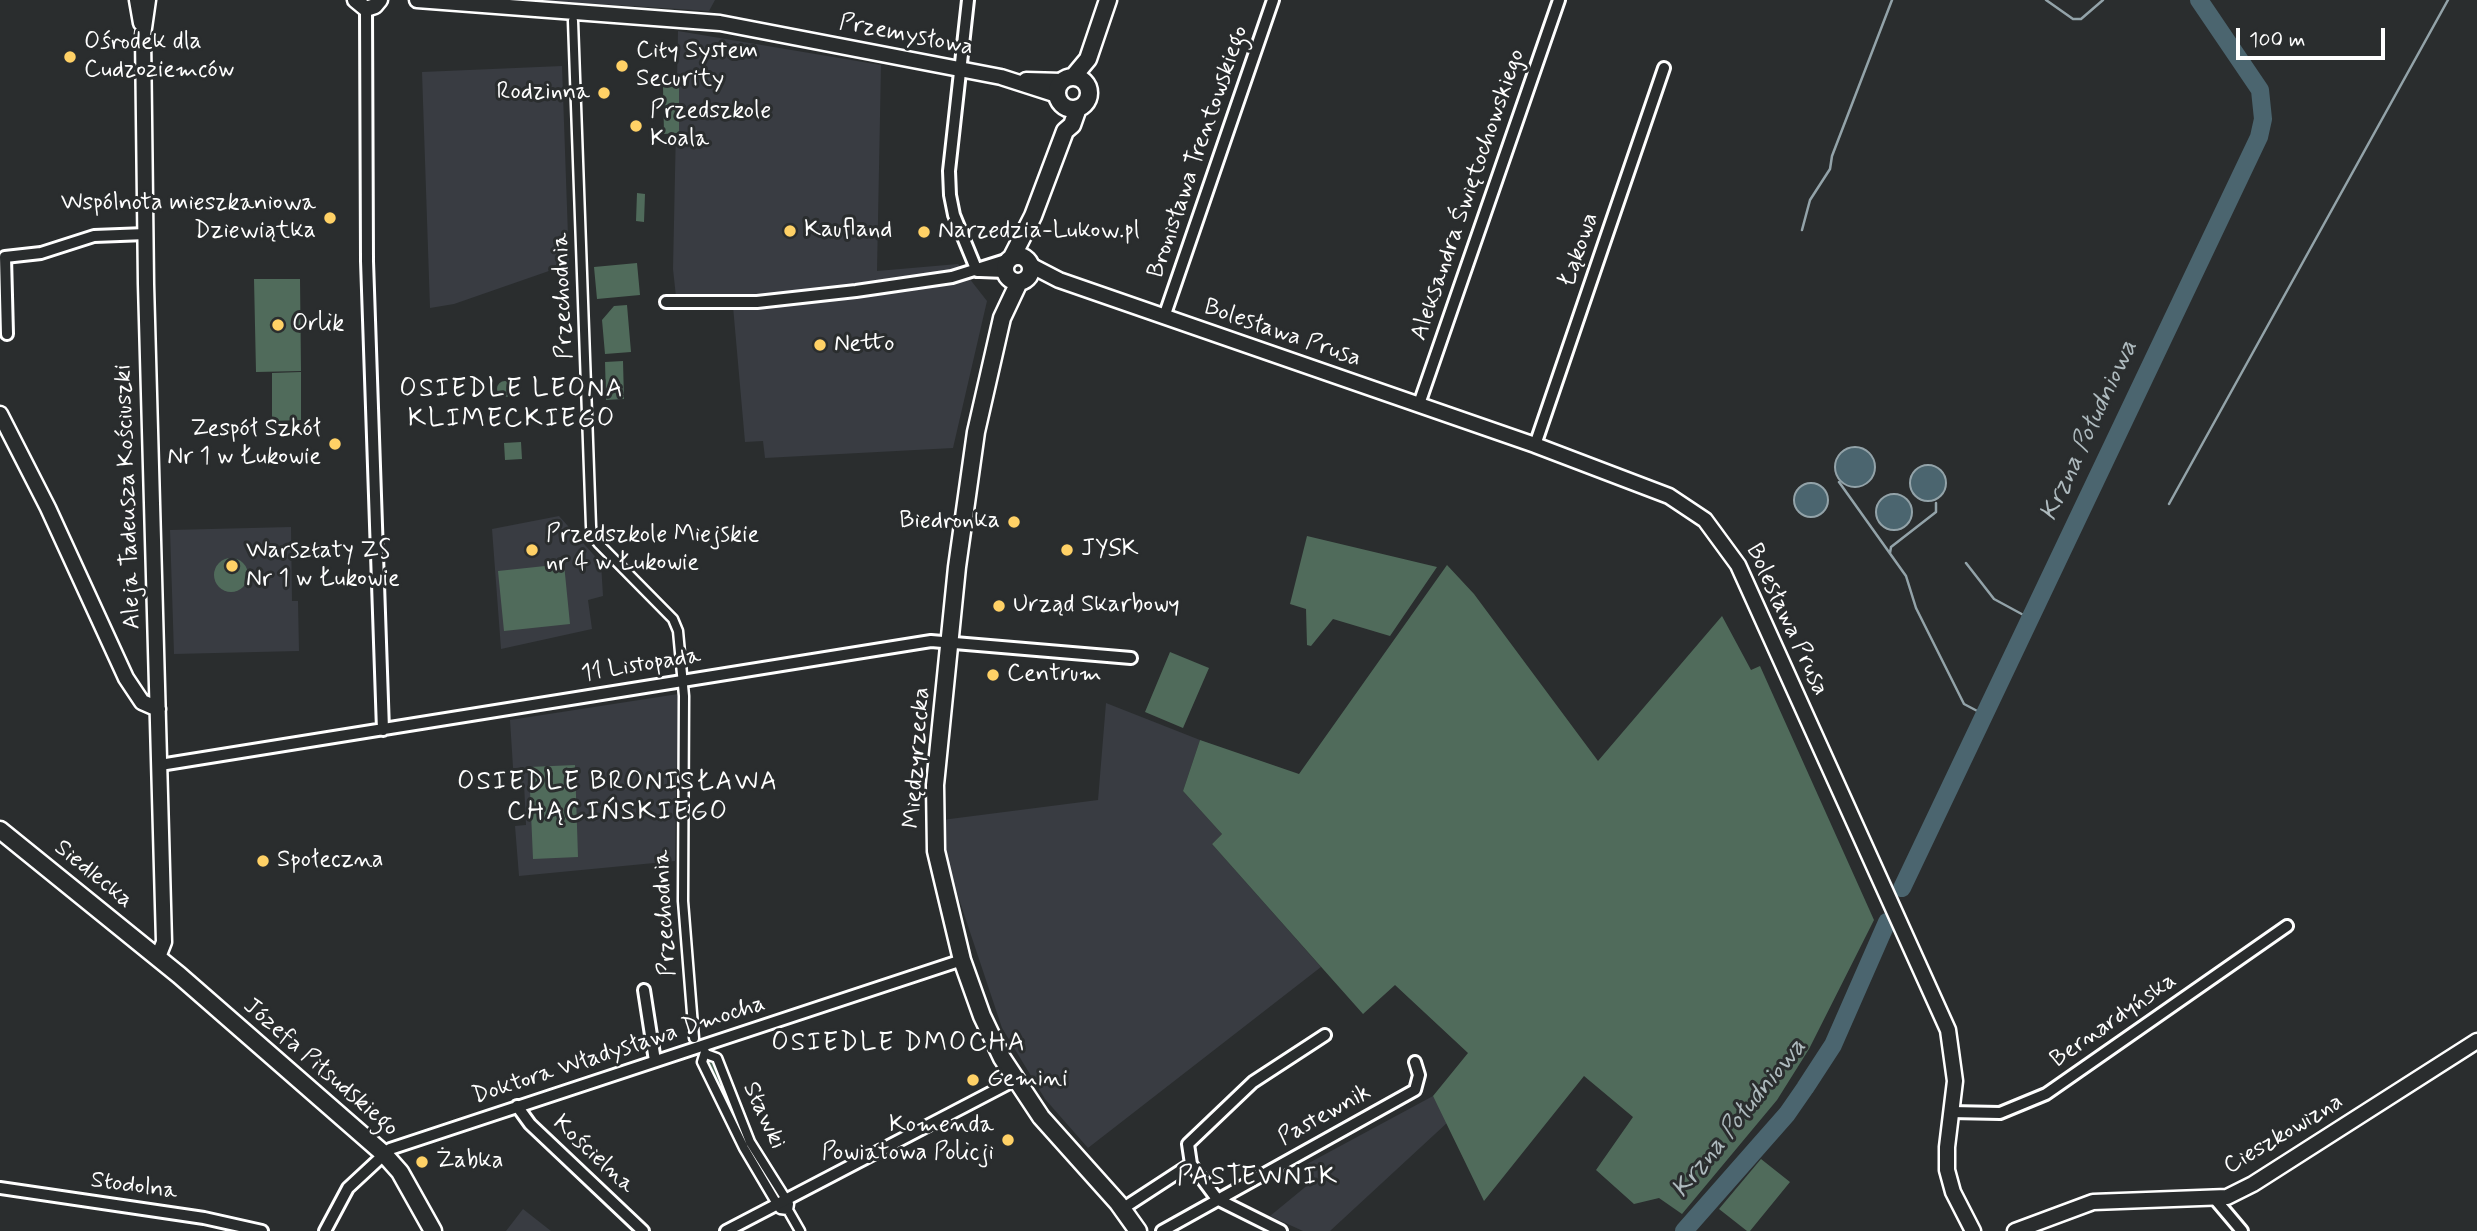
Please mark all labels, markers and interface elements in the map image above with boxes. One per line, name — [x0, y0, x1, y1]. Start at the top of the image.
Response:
street label: Przemysłowa — [837, 9, 975, 63]
scale bar — [2239, 14, 2388, 58]
street label: Bronisława Trentowskiego — [1142, 22, 1256, 282]
text: 100 m — [2249, 26, 2305, 54]
place label: Ośrodek dla Cudzoziemców — [84, 29, 234, 85]
place label: City System Security — [636, 38, 758, 94]
street label: Aleksandra Świętochowskiego — [1406, 46, 1532, 344]
marker: Ośrodek dla Cudzoziemców — [62, 49, 78, 65]
marker: City System Security — [614, 58, 630, 74]
place label: Rodzinna — [497, 79, 590, 107]
marker: Rodzinna — [596, 85, 612, 101]
place label: Przedszkole Koala — [650, 98, 771, 154]
marker: Przedszkole Koala — [628, 118, 644, 134]
place label: Wspólnota mieszkaniowa Dziewiątka — [61, 190, 316, 246]
street label: Łąkowa — [1554, 209, 1606, 291]
marker: Wspólnota mieszkaniowa Dziewiątka — [322, 210, 338, 226]
place label: Kaufland — [804, 217, 892, 245]
place label: Narzedzia-Lukow.pl — [938, 218, 1140, 246]
marker: Kaufland — [782, 223, 798, 239]
marker: Narzedzia-Lukow.pl — [916, 224, 932, 240]
street label: Przechodnia — [547, 232, 581, 360]
street label: Bolesława Prusa — [1200, 294, 1364, 374]
place label: Orlik — [292, 311, 344, 339]
marker: Orlik — [270, 317, 286, 333]
place label: Netto — [834, 331, 894, 359]
water label: Krzna Południowa — [2034, 335, 2146, 527]
marker: Netto — [812, 337, 828, 353]
street label: Aleja Tadeusza Kościuszki — [110, 364, 148, 630]
district label: OSIEDLE LEONA KLIMECKIEGO — [401, 375, 623, 436]
place label: Zespół Szkół Nr 1 w Łukowie — [167, 416, 321, 472]
marker: Zespół Szkół Nr 1 w Łukowie — [327, 436, 343, 452]
place label: Biedronka — [899, 508, 1000, 536]
marker: Biedronka — [1006, 514, 1022, 530]
place label: Przedszkole Miejskie nr 4 w Łukowie — [546, 522, 759, 578]
place label: JYSK — [1081, 536, 1139, 564]
place label: Warsztaty ZS Nr 1 w Łukowie — [246, 538, 400, 594]
street label: Bolesława Prusa — [1738, 539, 1834, 701]
marker: Przedszkole Miejskie nr 4 w Łukowie — [524, 542, 540, 558]
marker: JYSK — [1059, 542, 1075, 558]
marker: Warsztaty ZS Nr 1 w Łukowie — [224, 558, 240, 574]
place label: Urząd Skarbowy — [1013, 592, 1180, 620]
marker: Urząd Skarbowy — [991, 598, 1007, 614]
street label: 11 Listopada — [579, 642, 703, 690]
place label: Centrum — [1007, 661, 1102, 689]
marker: Centrum — [985, 667, 1001, 683]
street label: Międzyrzecka — [899, 686, 937, 830]
district label: OSIEDLE BRONISŁAWA CHĄCIŃSKIEGO — [459, 768, 777, 830]
street label: Siedlecka — [48, 834, 138, 916]
place label: Społeczna — [277, 847, 384, 875]
street label: Przechodnia — [648, 849, 684, 977]
marker: Społeczna — [255, 853, 271, 869]
street label: Bernardyńska — [2045, 967, 2183, 1075]
street label: Doktora Władysława Dmocha — [469, 990, 769, 1112]
street label: Józefa Piłsudskiego — [236, 993, 404, 1143]
district label: OSIEDLE DMOCHA — [774, 1029, 1024, 1061]
water label: Krzna Południowa — [1666, 1033, 1814, 1205]
place label: Gemini — [987, 1066, 1067, 1094]
marker: Gemini — [965, 1072, 981, 1088]
street label: Stawki — [735, 1078, 791, 1154]
street label: Pastewnik — [1273, 1079, 1377, 1153]
street label: Cieszkowizna — [2219, 1088, 2349, 1182]
street label: Kościelna — [546, 1110, 640, 1200]
place label: Komenda Powiatowa Policji — [822, 1112, 994, 1168]
marker: Komenda Powiatowa Policji — [1000, 1132, 1016, 1148]
place label: Żabka — [436, 1148, 504, 1176]
marker: Żabka — [414, 1154, 430, 1170]
district label: PASTEWNIK — [1178, 1163, 1338, 1195]
street label: Stodolna — [89, 1167, 179, 1207]

